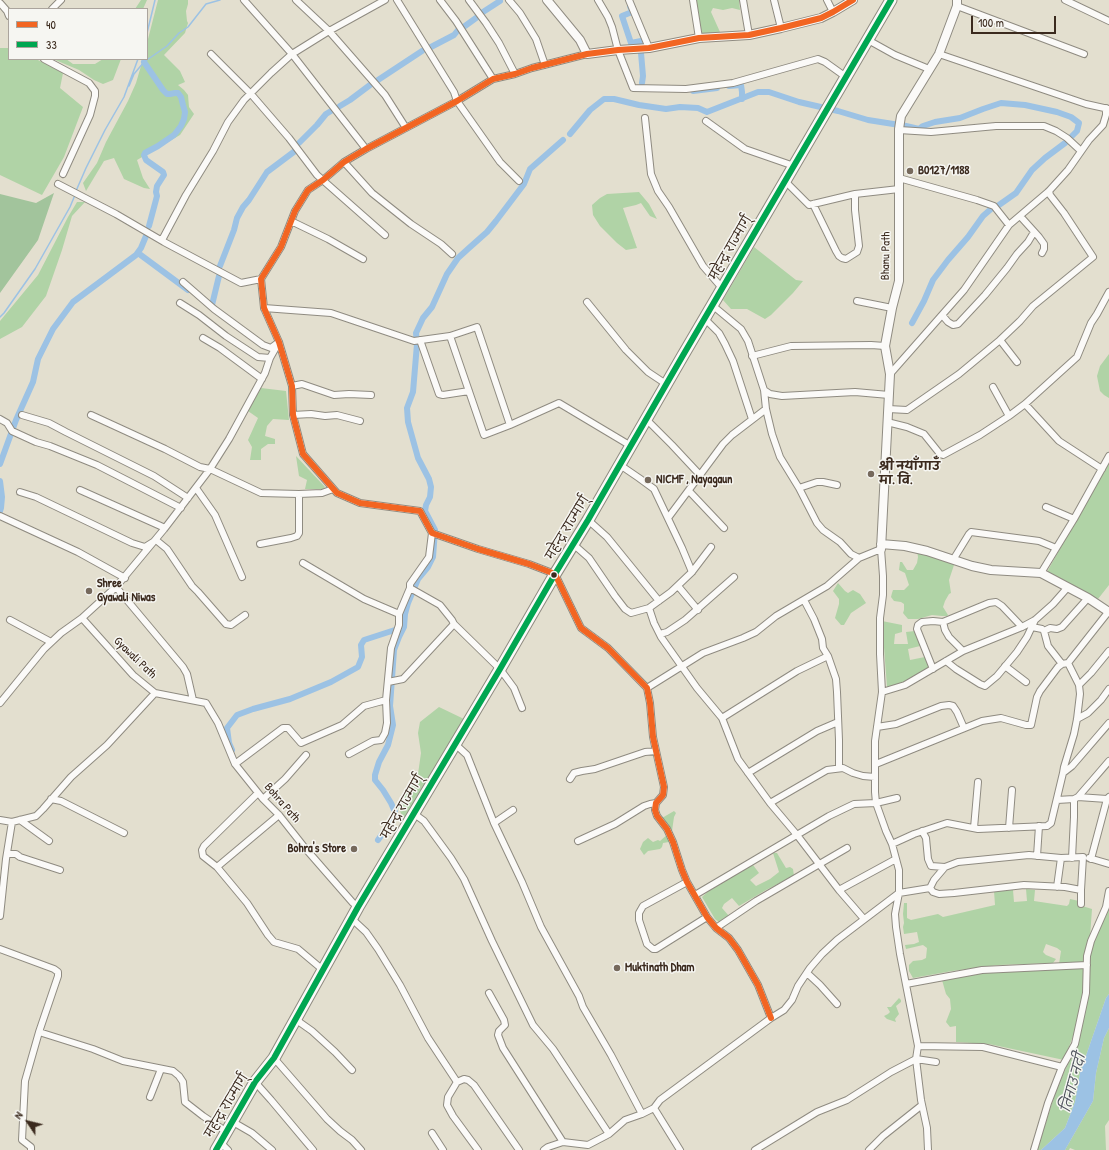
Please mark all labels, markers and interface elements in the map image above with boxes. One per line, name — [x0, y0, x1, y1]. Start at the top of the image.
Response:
legend — [8, 8, 148, 60]
scale bar — [973, 8, 1058, 34]
text: 100 m — [978, 14, 1004, 31]
text: 40 — [46, 16, 56, 33]
text: 33 — [46, 36, 57, 53]
place label: B0127/1188 — [918, 164, 970, 178]
marker: B0127/1188 — [905, 166, 915, 176]
street label: महेन्द्र राज्मार्ग् — [707, 213, 755, 283]
street label: Bhanu Path — [878, 232, 894, 280]
place label: श्री नयाँगाउँ मा. वि. — [879, 460, 940, 488]
marker: श्री नयाँगाउँ मा. वि. — [866, 469, 876, 479]
place label: NICMF , Nayagaun — [656, 473, 732, 487]
marker: NICMF , Nayagaun — [643, 475, 653, 485]
street label: महेन्द्र राज्मार्ग् — [543, 493, 593, 563]
unlabelled marker — [549, 570, 559, 580]
place label: Shree Gyawali Niwas — [97, 577, 155, 605]
marker: Shree Gyawali Niwas — [84, 586, 94, 596]
street label: Gyawali Path — [111, 634, 159, 682]
street label: महेन्द्र राज्मार्ग् — [379, 772, 427, 842]
street label: Bohra Path — [261, 780, 303, 826]
place label: Bohra's Store — [288, 842, 346, 856]
marker: Bohra's Store — [349, 844, 359, 854]
place label: Muktinath Dham — [625, 961, 694, 975]
marker: Muktinath Dham — [612, 963, 622, 973]
water label: तिनाउ नदी — [1059, 1052, 1089, 1114]
street label: महेन्द्र राज्मार्ग् — [202, 1071, 252, 1141]
north arrow — [8, 1102, 48, 1142]
text: N — [11, 1109, 26, 1122]

